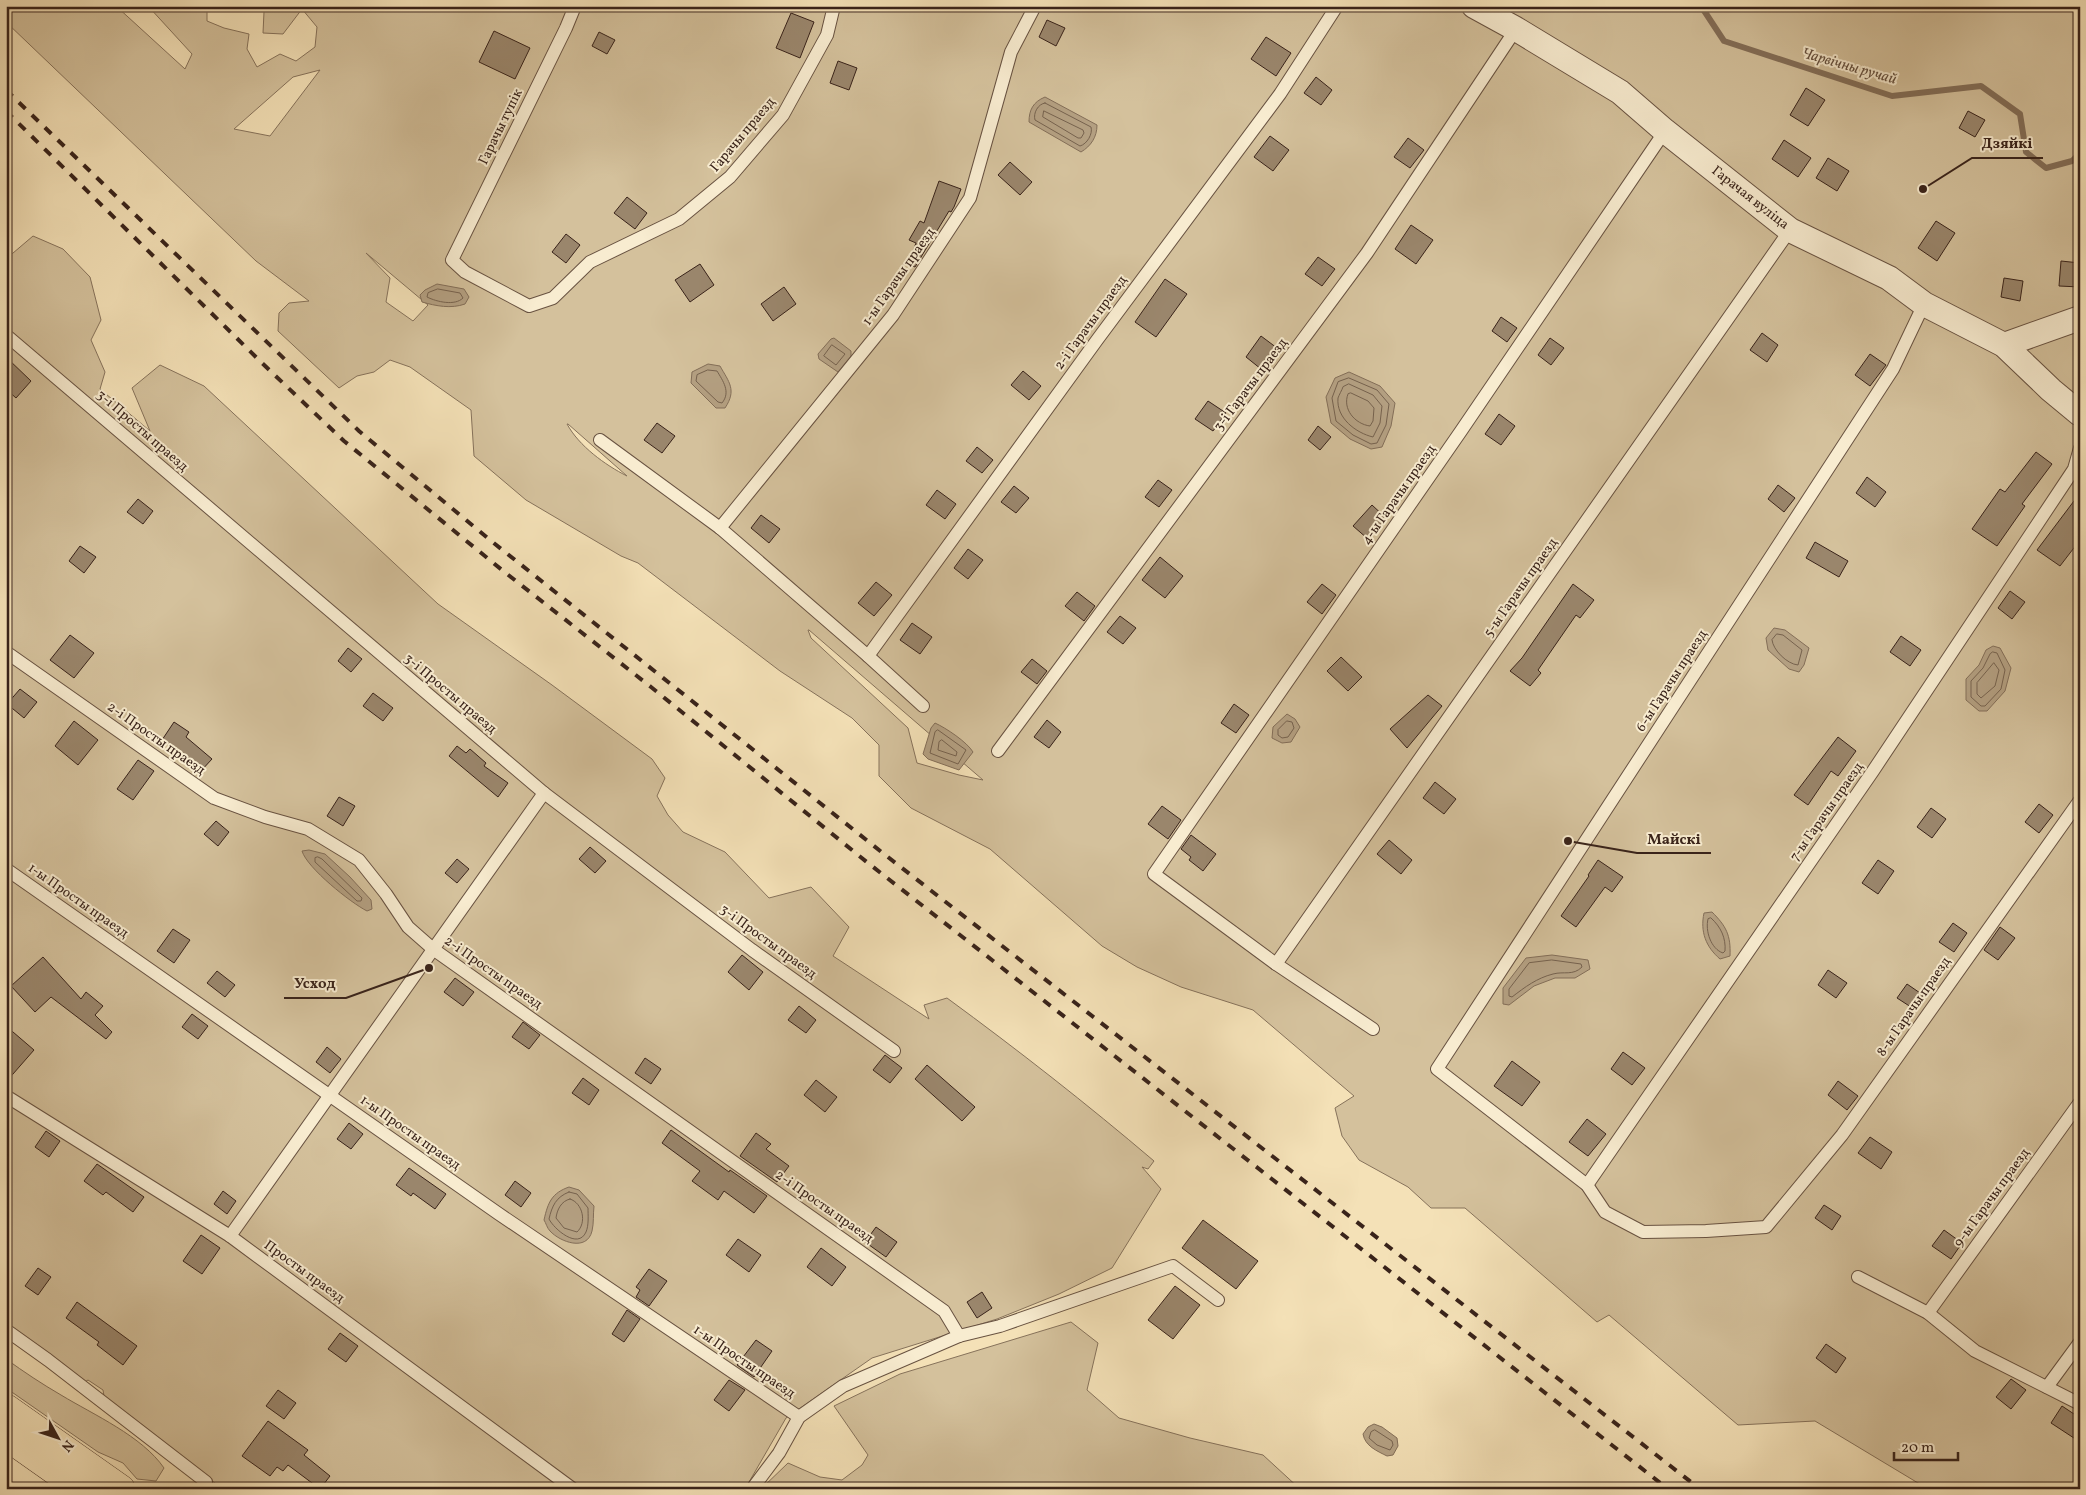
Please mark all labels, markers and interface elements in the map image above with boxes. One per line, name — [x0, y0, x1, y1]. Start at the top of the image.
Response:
water label: Чарвічны ручай — [1799, 43, 1899, 91]
street label: Гарачы тупік — [474, 85, 528, 168]
street label: Гарачы праезд — [706, 94, 780, 176]
callout: Дзяйкі — [1972, 128, 2043, 158]
text: Дзяйкі — [1981, 134, 2033, 155]
street label: Гарачая вуліца — [1707, 162, 1793, 234]
street label: 1-ы Гарачы праезд — [858, 224, 940, 330]
street label: 2-і Гарачы праезд — [1050, 272, 1132, 374]
street label: 3-і Гарачы праезд — [1210, 334, 1292, 435]
street label: 3-і Просты праезд — [92, 386, 192, 476]
street label: 4-ы Гарачы праезд — [1357, 441, 1441, 549]
street label: 5-ы Гарачы праезд — [1480, 534, 1562, 641]
street label: 6-ы Гарачы праезд — [1632, 626, 1712, 736]
street label: 3-і Просты праезд — [400, 650, 500, 739]
street label: 2-і Просты праезд — [103, 698, 209, 780]
street label: 7-ы Гарачы праезд — [1786, 759, 1868, 865]
callout: Майскі — [1637, 823, 1711, 853]
text: Майскі — [1647, 830, 1701, 851]
street label: 1-ы Просты праезд — [24, 859, 132, 943]
street label: 3-і Просты праезд — [716, 900, 820, 984]
street label: 2-і Просты праезд — [440, 932, 546, 1014]
street label: 8-ы Гарачы праезд — [1872, 953, 1956, 1061]
callout: Усход — [284, 968, 346, 998]
text: Усход — [294, 974, 336, 995]
street label: 1-ы Просты праезд — [356, 1091, 464, 1175]
street label: 9-ы Гарачы праезд — [1950, 1145, 2034, 1251]
street label: 2-і Просты праезд — [771, 1166, 877, 1248]
street label: Просты праезд — [260, 1236, 348, 1308]
street label: 1-ы Просты праезд — [689, 1321, 799, 1403]
north arrow — [32, 1412, 82, 1462]
scale bar — [1894, 1430, 1957, 1462]
text: N — [56, 1435, 77, 1455]
text: 20 m — [1901, 1438, 1934, 1459]

